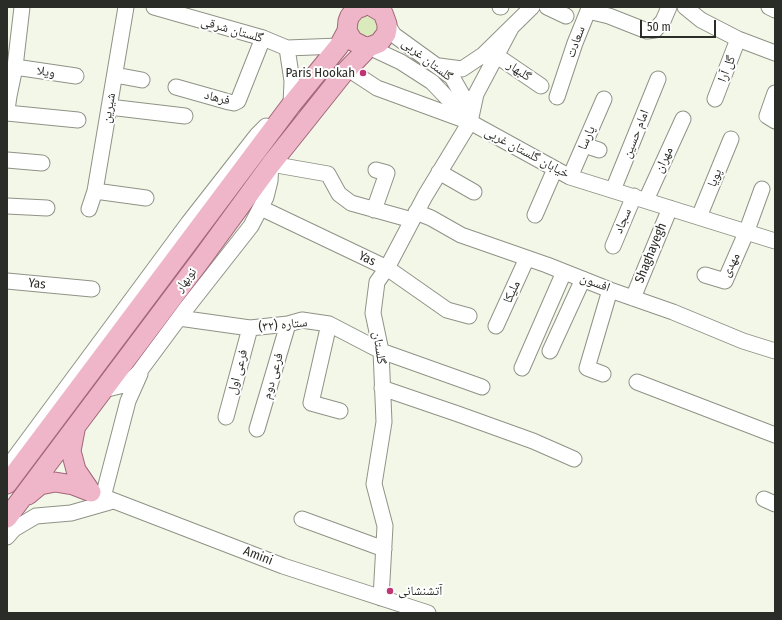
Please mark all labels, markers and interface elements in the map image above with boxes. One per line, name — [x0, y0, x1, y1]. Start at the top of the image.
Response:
scale bar — [642, 12, 718, 38]
street label: گلستان شرقی — [199, 14, 265, 46]
text: 50 m — [647, 20, 671, 34]
street label: سعادت — [563, 24, 589, 60]
street label: گلستان غربی — [398, 35, 456, 85]
street label: گل آرا — [715, 53, 739, 85]
street label: گلبهار — [504, 57, 534, 85]
street label: ویلا — [36, 63, 56, 81]
place label: Paris Hookah — [285, 65, 355, 81]
marker: Paris Hookah — [358, 68, 368, 78]
street label: فرهاد — [203, 87, 231, 109]
street label: شیرین — [99, 92, 119, 124]
street label: امام حسین — [619, 107, 653, 161]
street label: خیابان گلستان غربی — [482, 124, 572, 182]
street label: پارسا — [575, 124, 599, 152]
street label: مهران — [651, 145, 677, 175]
street label: پویا — [704, 167, 726, 189]
street label: سجاد — [611, 206, 635, 236]
street label: Shaghayegh — [632, 220, 670, 286]
street label: Yas — [356, 248, 378, 270]
street label: مهدی — [718, 250, 744, 280]
street label: نوبهار — [172, 265, 200, 295]
street label: افسون — [578, 270, 612, 296]
street label: Yas — [28, 275, 46, 293]
street label: ملیکا — [500, 278, 524, 306]
street label: ستاره (۳۲) — [258, 315, 308, 335]
street label: گلستان — [369, 331, 389, 365]
street label: فرعی اول — [224, 348, 252, 396]
street label: فرعی دوم — [259, 351, 287, 401]
street label: Amini — [241, 543, 275, 569]
place label: آتشنشانی — [398, 583, 442, 599]
marker: آتشنشانی — [385, 586, 395, 596]

